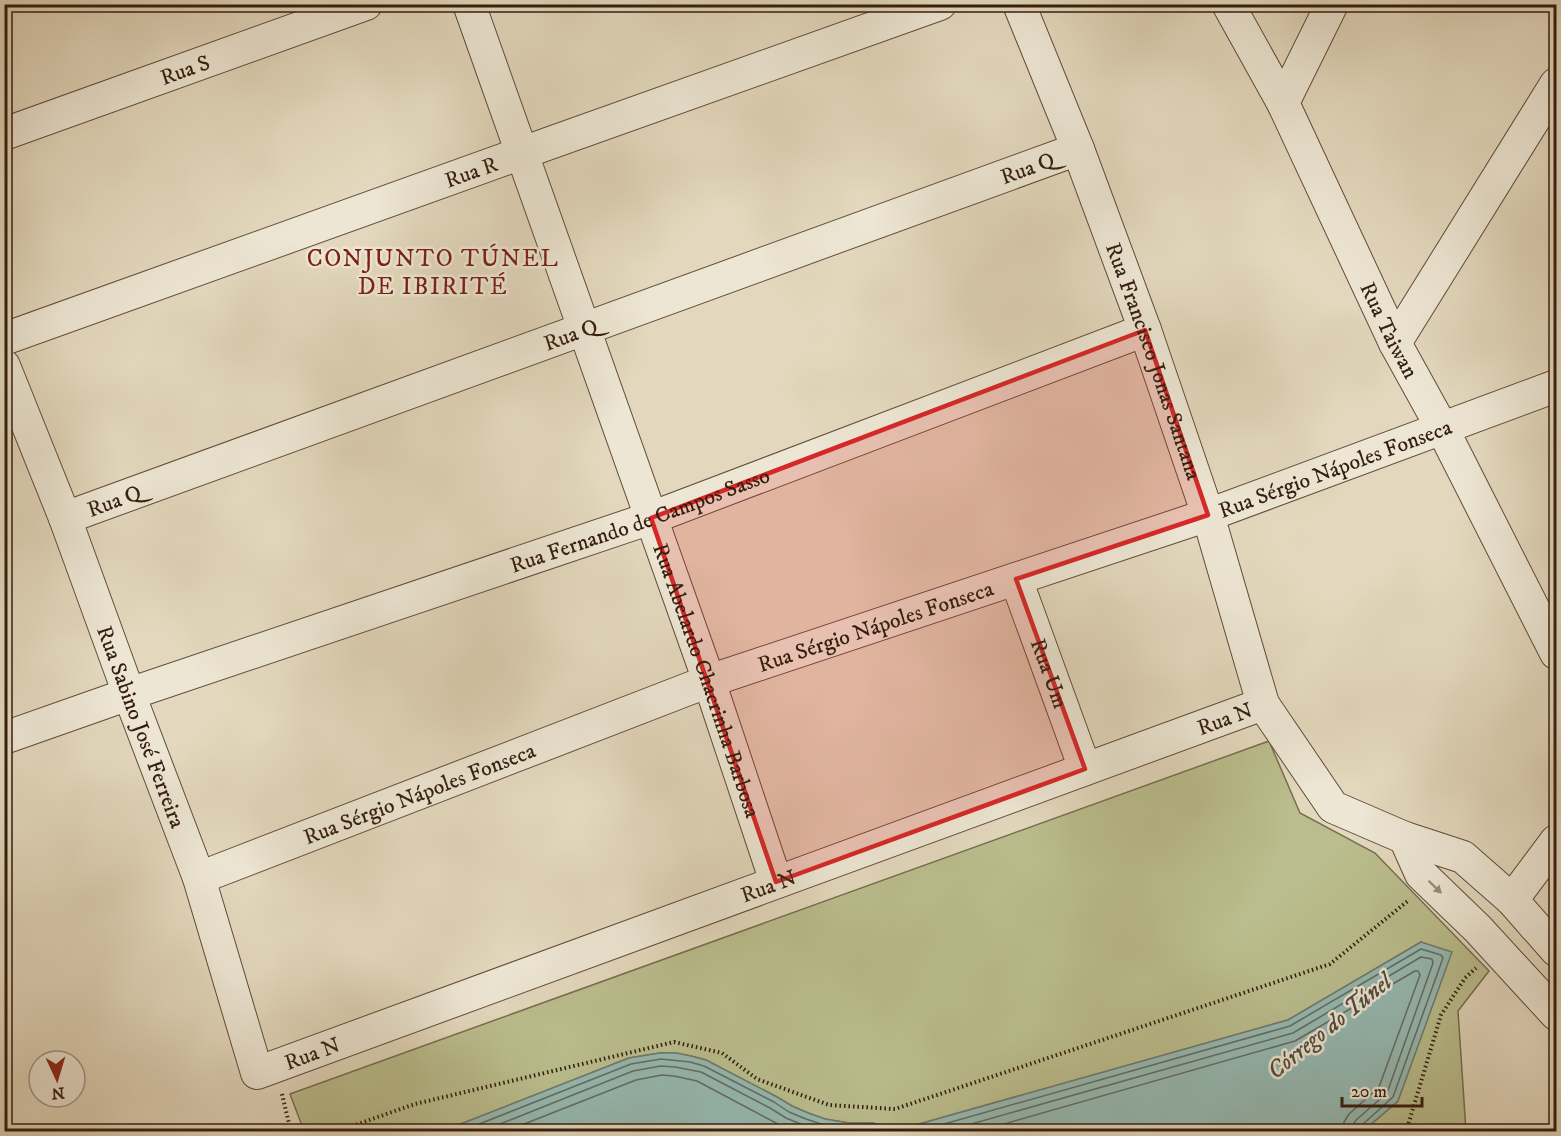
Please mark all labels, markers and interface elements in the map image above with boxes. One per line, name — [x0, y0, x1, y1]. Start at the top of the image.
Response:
street label: Rua S — [157, 49, 214, 92]
street label: Rua Q — [997, 143, 1068, 191]
street label: Rua R — [441, 151, 502, 195]
street label: Rua Francisco Jonas Santana — [1099, 239, 1207, 484]
district label: CONJUNTO TÚNEL DE IBIRITÉ — [307, 243, 559, 302]
street label: Rua Taiwan — [1353, 278, 1424, 384]
street label: Rua Q — [540, 310, 611, 357]
street label: Rua Sérgio Nápoles Fonseca — [1215, 414, 1456, 525]
street label: Rua Fernando de Campos Sasso — [507, 462, 774, 580]
street label: Rua Q — [84, 476, 154, 524]
street label: Rua Abelardo Chacrinha Barbosa — [646, 540, 766, 822]
street label: Rua Sérgio Nápoles Fonseca — [755, 575, 998, 679]
street label: Rua Sabino José Ferreira — [90, 622, 191, 833]
street label: Rua Um — [1024, 635, 1074, 712]
street label: Rua N — [1194, 697, 1257, 742]
street label: Rua Sérgio Nápoles Fonseca — [300, 737, 540, 851]
street label: Rua N — [737, 864, 800, 909]
one-way arrow — [1427, 880, 1441, 894]
water label: Córrego do Túnel — [1261, 966, 1400, 1086]
street label: Rua N — [281, 1032, 344, 1077]
north arrow — [27, 1049, 87, 1109]
scale bar — [1342, 1070, 1422, 1108]
text: 20 m — [1351, 1081, 1387, 1103]
text: N — [51, 1083, 65, 1103]

